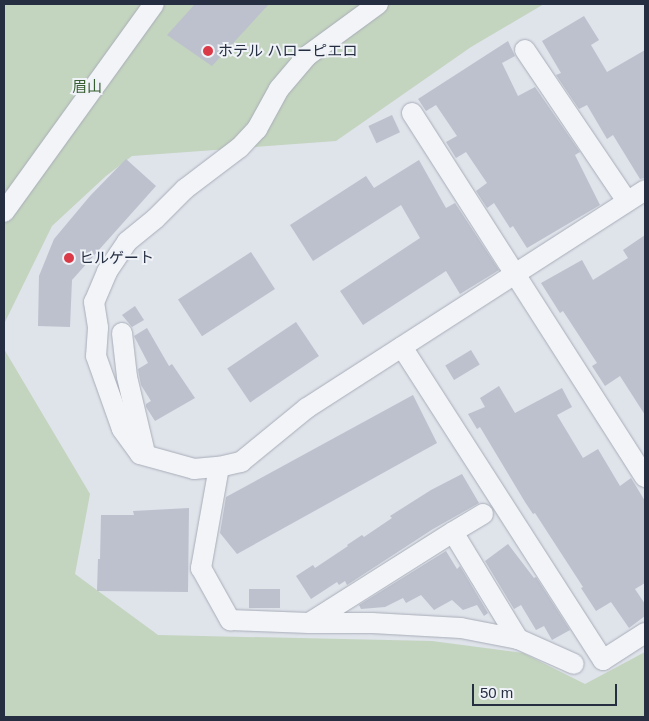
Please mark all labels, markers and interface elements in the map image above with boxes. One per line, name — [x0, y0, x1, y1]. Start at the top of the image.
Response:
place label: ホテル ハローピエロ — [218, 42, 357, 60]
marker: ホテル ハローピエロ — [202, 45, 214, 57]
park label: 眉山 — [72, 78, 102, 96]
place label: ヒルゲート — [79, 249, 154, 267]
marker: ヒルゲート — [63, 252, 75, 264]
scale bar — [474, 674, 619, 706]
text: 50 m — [480, 684, 513, 701]

